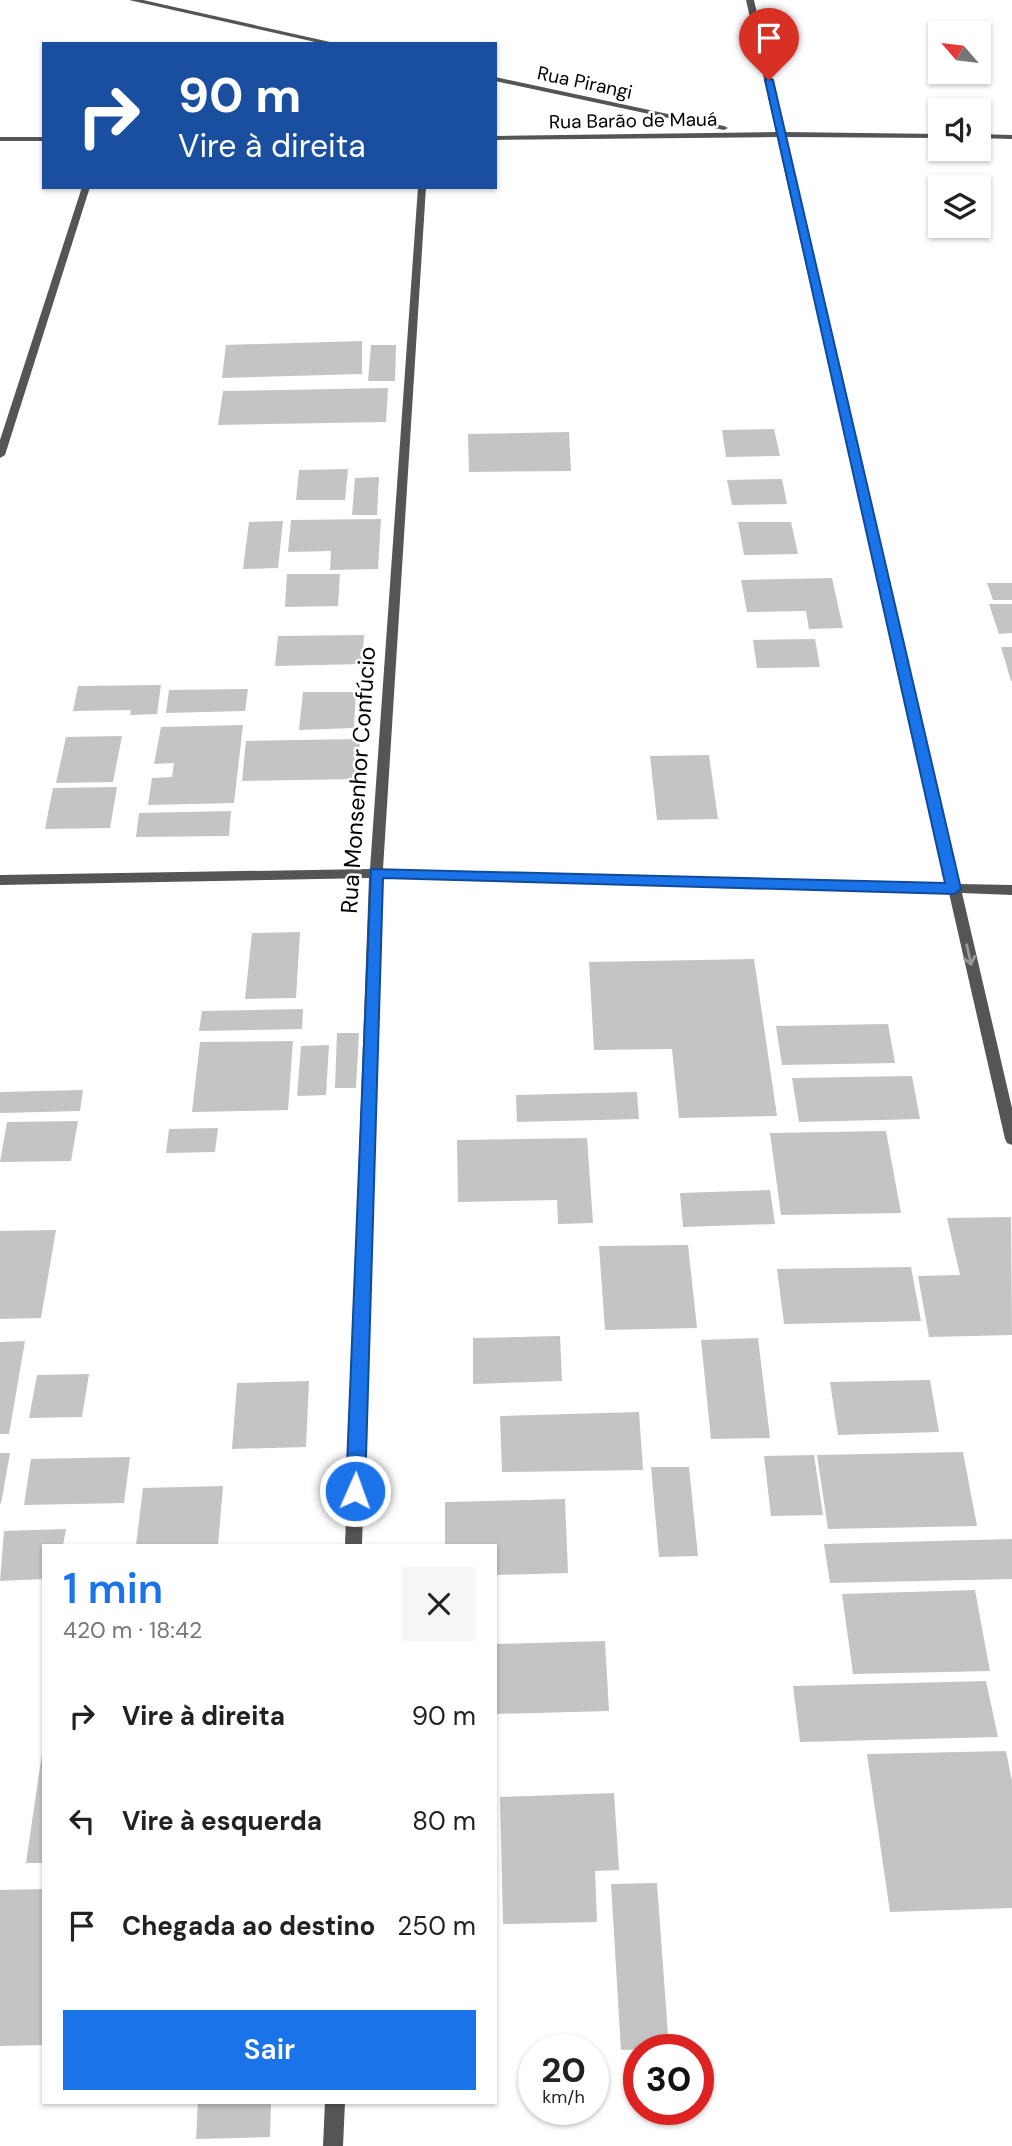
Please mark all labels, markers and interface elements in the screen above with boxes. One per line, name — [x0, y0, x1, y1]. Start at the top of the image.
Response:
pin — [739, 8, 799, 80]
icon: arrive — [750, 19, 788, 57]
north arrow — [928, 21, 990, 84]
map controls — [928, 21, 991, 238]
street label: Rua Pirangi — [535, 60, 635, 105]
text: 90 m — [178, 63, 301, 127]
icon: right — [63, 70, 154, 161]
button: sound — [928, 98, 991, 161]
street label: Rua Barão de Mauá — [549, 107, 717, 134]
text: Vire à direita — [178, 125, 366, 167]
button: layers — [928, 175, 991, 238]
street label: Rua Monsenhor Confúcio — [334, 645, 382, 915]
one-way arrow — [963, 943, 976, 966]
position arrow — [318, 1454, 392, 1528]
text: 1 min — [63, 1561, 163, 1616]
button: close — [402, 1567, 476, 1641]
text: 420 m · 18:42 — [63, 1615, 202, 1645]
icon: right — [63, 1697, 101, 1735]
text: Vire à direita — [122, 1699, 285, 1733]
text: 90 m — [412, 1699, 476, 1733]
icon: left — [63, 1802, 101, 1840]
text: Vire à esquerda — [122, 1804, 322, 1838]
text: 80 m — [412, 1804, 476, 1838]
icon: arrive — [63, 1907, 101, 1945]
text: Chegada ao destino — [122, 1909, 375, 1943]
text: 250 m — [397, 1909, 476, 1943]
button: Sair — [63, 2010, 476, 2090]
speed limit sign: 30 — [623, 2034, 714, 2125]
text: 20 — [541, 2047, 586, 2093]
text: km/h — [542, 2085, 585, 2109]

